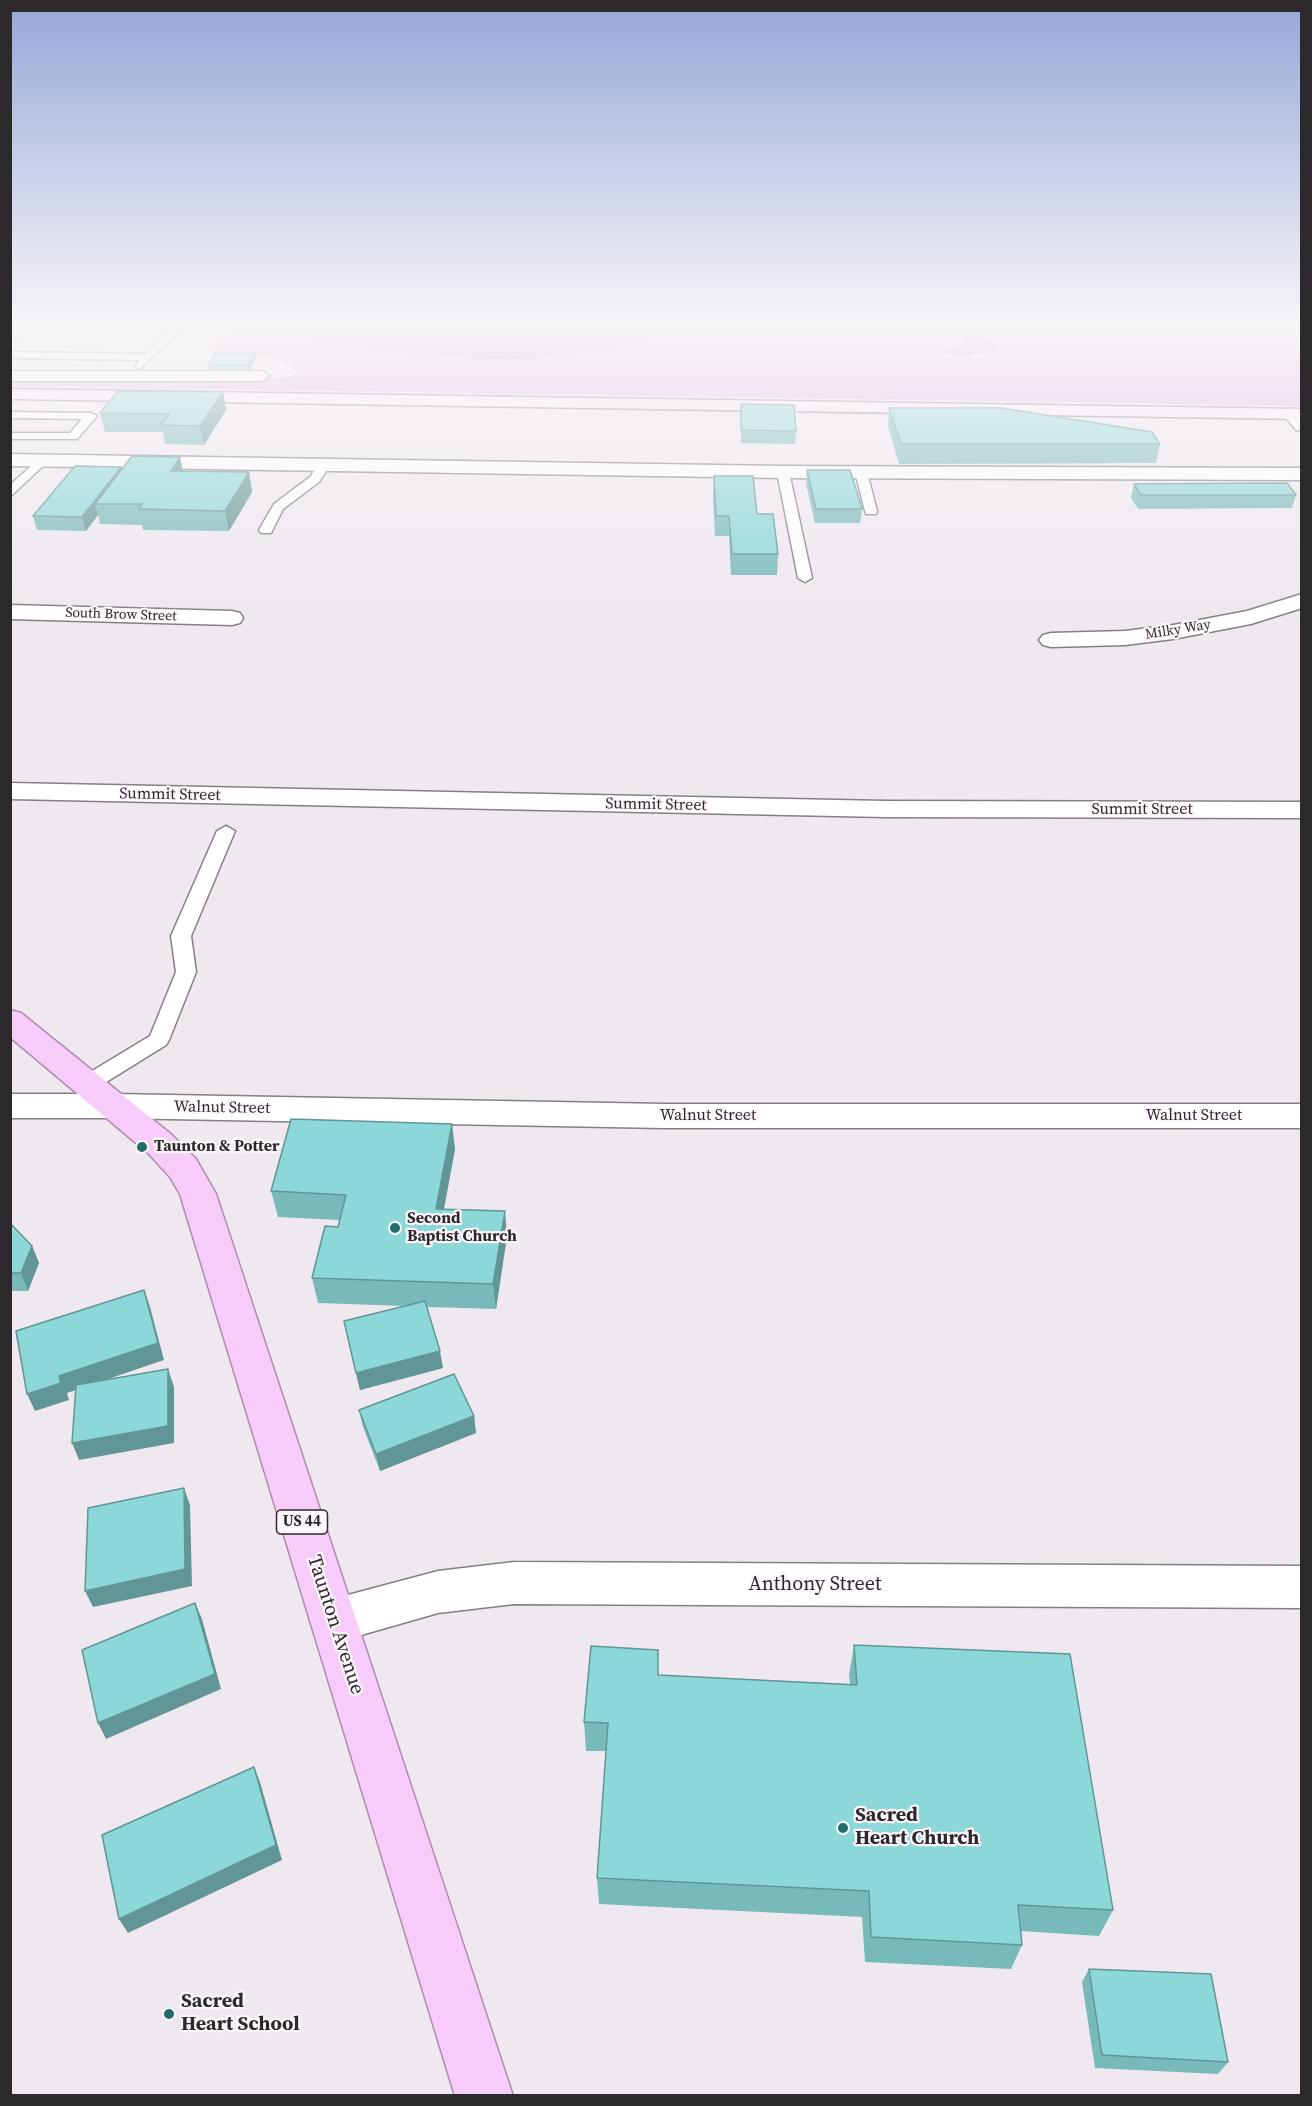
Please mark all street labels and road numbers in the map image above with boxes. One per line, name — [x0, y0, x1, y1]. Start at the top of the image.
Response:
street label: South Brow Street — [65, 605, 177, 625]
street label: Milky Way — [1144, 617, 1212, 643]
street label: Summit Street — [119, 785, 221, 805]
street label: Summit Street — [605, 795, 707, 815]
street label: Summit Street — [1091, 800, 1193, 820]
street label: Walnut Street — [174, 1098, 270, 1118]
street label: Walnut Street — [660, 1106, 756, 1126]
street label: Walnut Street — [1146, 1106, 1242, 1126]
road number: US 44 — [276, 1510, 328, 1534]
street label: Taunton Avenue — [301, 1552, 369, 1698]
street label: Anthony Street — [749, 1573, 881, 1597]

